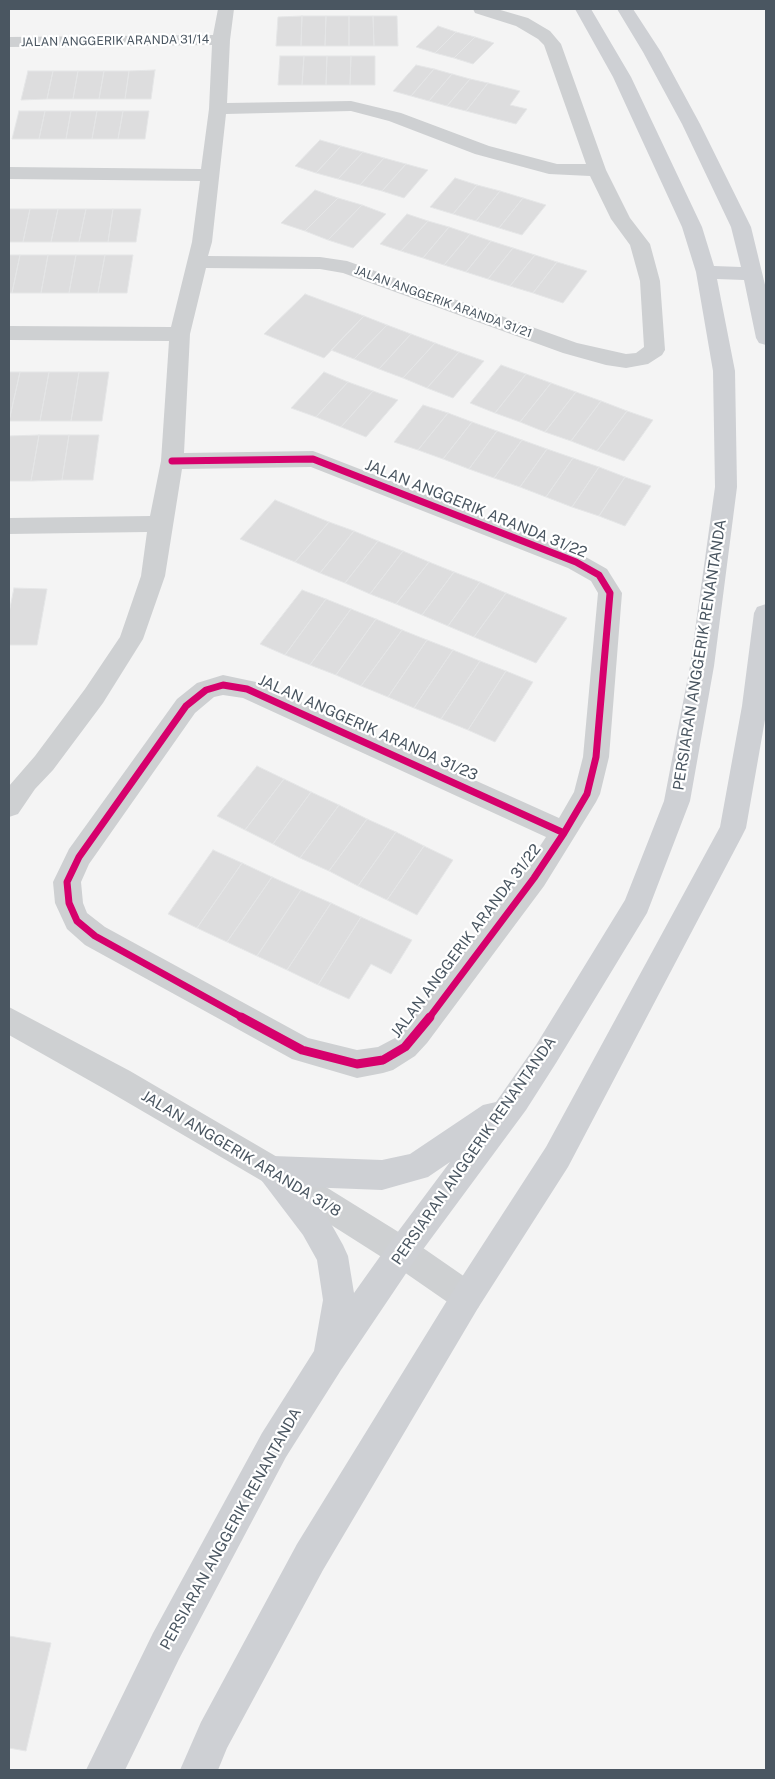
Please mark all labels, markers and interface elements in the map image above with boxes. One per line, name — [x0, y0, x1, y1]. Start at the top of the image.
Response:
street label: JALAN ANGGERIK ARANDA 31/14 — [21, 32, 209, 50]
street label: JALAN ANGGERIK ARANDA 31/21 — [352, 263, 534, 341]
street label: JALAN ANGGERIK ARANDA 31/22 — [362, 456, 590, 562]
street label: PERSIARAN ANGGERIK RENANTANDA — [670, 518, 730, 792]
street label: JALAN ANGGERIK ARANDA 31/23 — [255, 671, 481, 785]
street label: JALAN ANGGERIK ARANDA 31/22 — [387, 841, 545, 1041]
street label: PERSIARAN ANGGERIK RENANTANDA — [388, 1034, 560, 1268]
street label: JALAN ANGGERIK ARANDA 31/8 — [138, 1087, 344, 1221]
street label: PERSIARAN ANGGERIK RENANTANDA — [157, 1405, 305, 1653]

